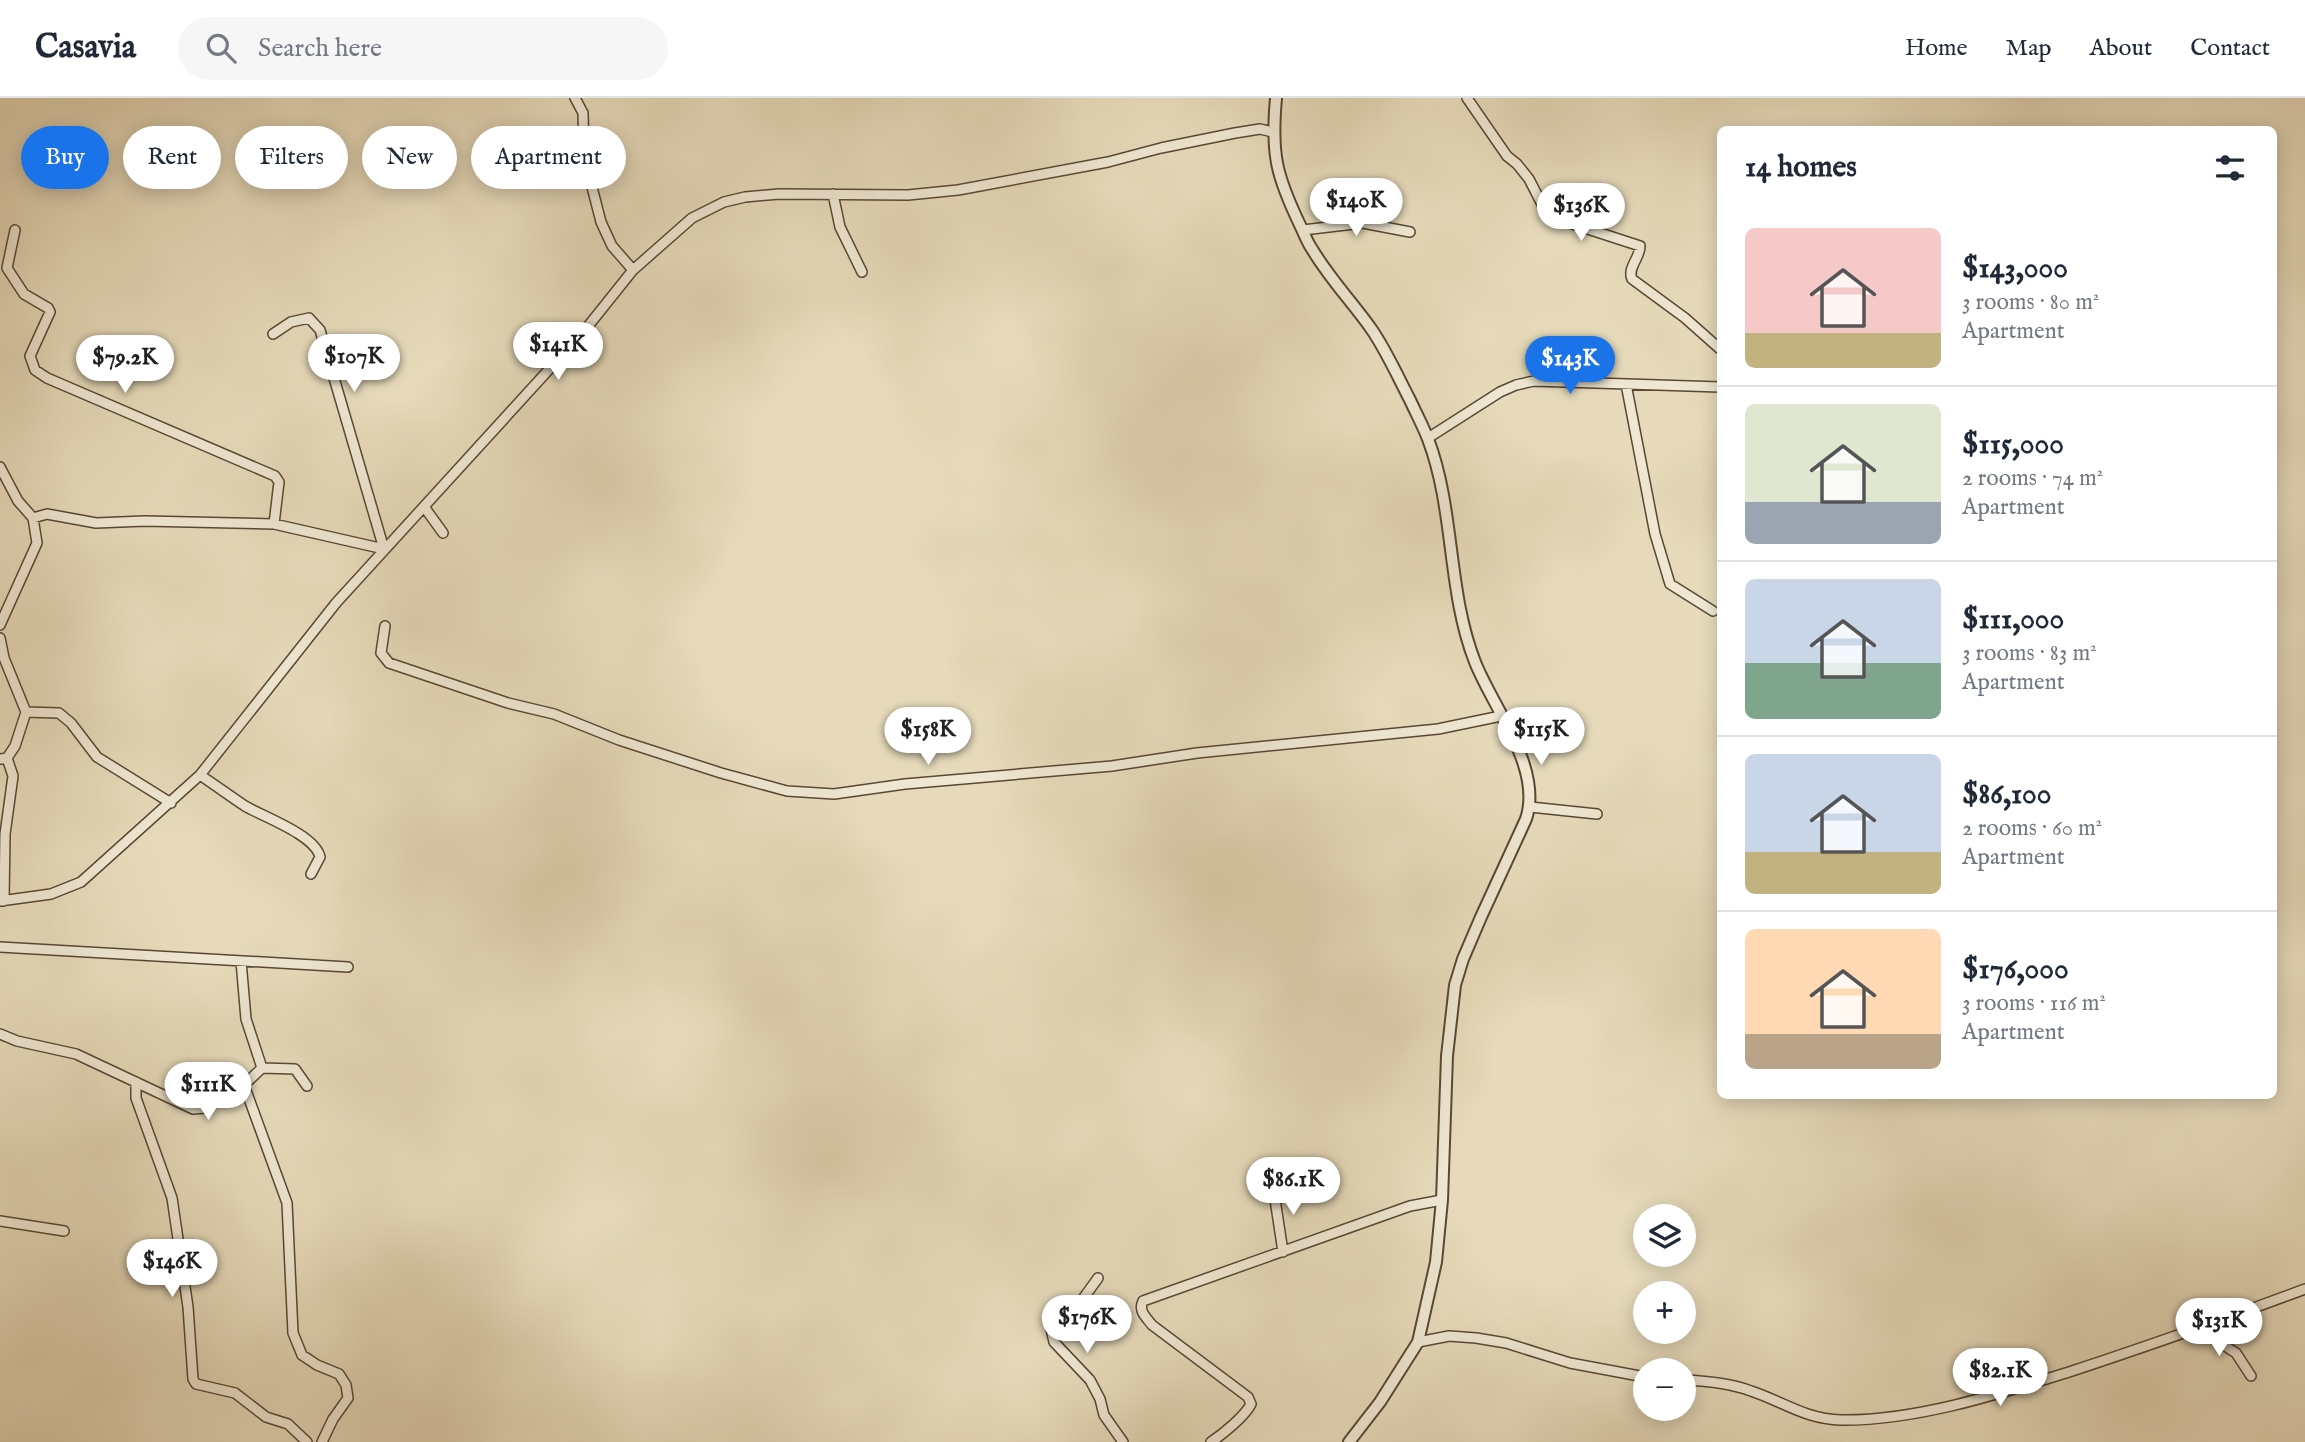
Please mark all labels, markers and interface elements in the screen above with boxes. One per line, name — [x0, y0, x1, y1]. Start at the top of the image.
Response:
search box — [178, 17, 668, 80]
text: Casavia — [35, 27, 136, 69]
icon: search — [202, 29, 240, 67]
text: Search here — [258, 32, 382, 65]
text: Home — [1905, 33, 1968, 64]
text: Map — [2006, 33, 2052, 64]
text: About — [2090, 33, 2152, 64]
text: Contact — [2190, 33, 2270, 64]
chip: Buy — [21, 126, 109, 189]
chip: Rent — [123, 126, 221, 189]
chip: Filters — [235, 126, 348, 189]
chip: New — [362, 126, 457, 189]
chip: Apartment — [471, 126, 626, 189]
text: 14 homes — [1745, 149, 1857, 187]
icon: filters — [2211, 149, 2249, 187]
pin: $140K — [1307, 178, 1405, 238]
pin: $136K — [1532, 184, 1630, 243]
text: $140K — [1326, 186, 1386, 215]
text: $136K — [1553, 191, 1609, 220]
text: $143,000 — [1962, 250, 2068, 288]
icon: home — [1801, 256, 1885, 340]
text: 3 rooms · 80 m² — [1962, 288, 2099, 317]
text: Apartment — [1962, 317, 2065, 346]
pin: $141K — [509, 322, 607, 382]
text: $141K — [529, 330, 587, 359]
pin: $107K — [305, 334, 403, 394]
pin: $79.2K — [68, 336, 182, 395]
pin: $143K — [1521, 336, 1619, 396]
text: $107K — [324, 342, 384, 371]
text: $79.2K — [92, 343, 158, 372]
text: $143K — [1541, 344, 1599, 373]
text: $115,000 — [1962, 426, 2064, 464]
icon: home — [1801, 432, 1885, 516]
text: 2 rooms · 74 m² — [1962, 464, 2103, 493]
text: Apartment — [1962, 493, 2065, 522]
text: $111,000 — [1962, 601, 2064, 639]
icon: home — [1801, 607, 1885, 691]
text: 3 rooms · 83 m² — [1962, 639, 2097, 668]
text: Apartment — [1962, 668, 2065, 697]
pin: $158K — [879, 708, 977, 767]
pin: $115K — [1492, 708, 1590, 767]
text: $158K — [900, 715, 956, 744]
text: $115K — [1514, 715, 1568, 744]
text: $86,100 — [1962, 776, 2052, 814]
icon: home — [1801, 782, 1885, 866]
text: 2 rooms · 60 m² — [1962, 814, 2102, 843]
text: Apartment — [1962, 843, 2065, 872]
text: $176,000 — [1962, 951, 2069, 989]
icon: home — [1801, 957, 1885, 1041]
text: 3 rooms · 116 m² — [1962, 989, 2106, 1018]
text: Apartment — [1962, 1018, 2065, 1047]
pin: $111K — [159, 1062, 257, 1122]
text: $111K — [180, 1070, 236, 1099]
pin: $86.1K — [1236, 1158, 1350, 1217]
text: $86.1K — [1262, 1165, 1324, 1194]
map controls — [1633, 1204, 1696, 1421]
button: layers — [1633, 1204, 1696, 1267]
pin: $146K — [123, 1240, 221, 1299]
text: $146K — [143, 1247, 201, 1276]
button: + — [1633, 1281, 1696, 1344]
pin: $176K — [1038, 1296, 1136, 1355]
pin: $131K — [2170, 1298, 2268, 1358]
text: $176K — [1058, 1303, 1116, 1332]
text: $131K — [2191, 1306, 2247, 1335]
pin: $82.1K — [1943, 1348, 2057, 1408]
text: $82.1K — [1969, 1356, 2031, 1385]
button: − — [1633, 1358, 1696, 1421]

